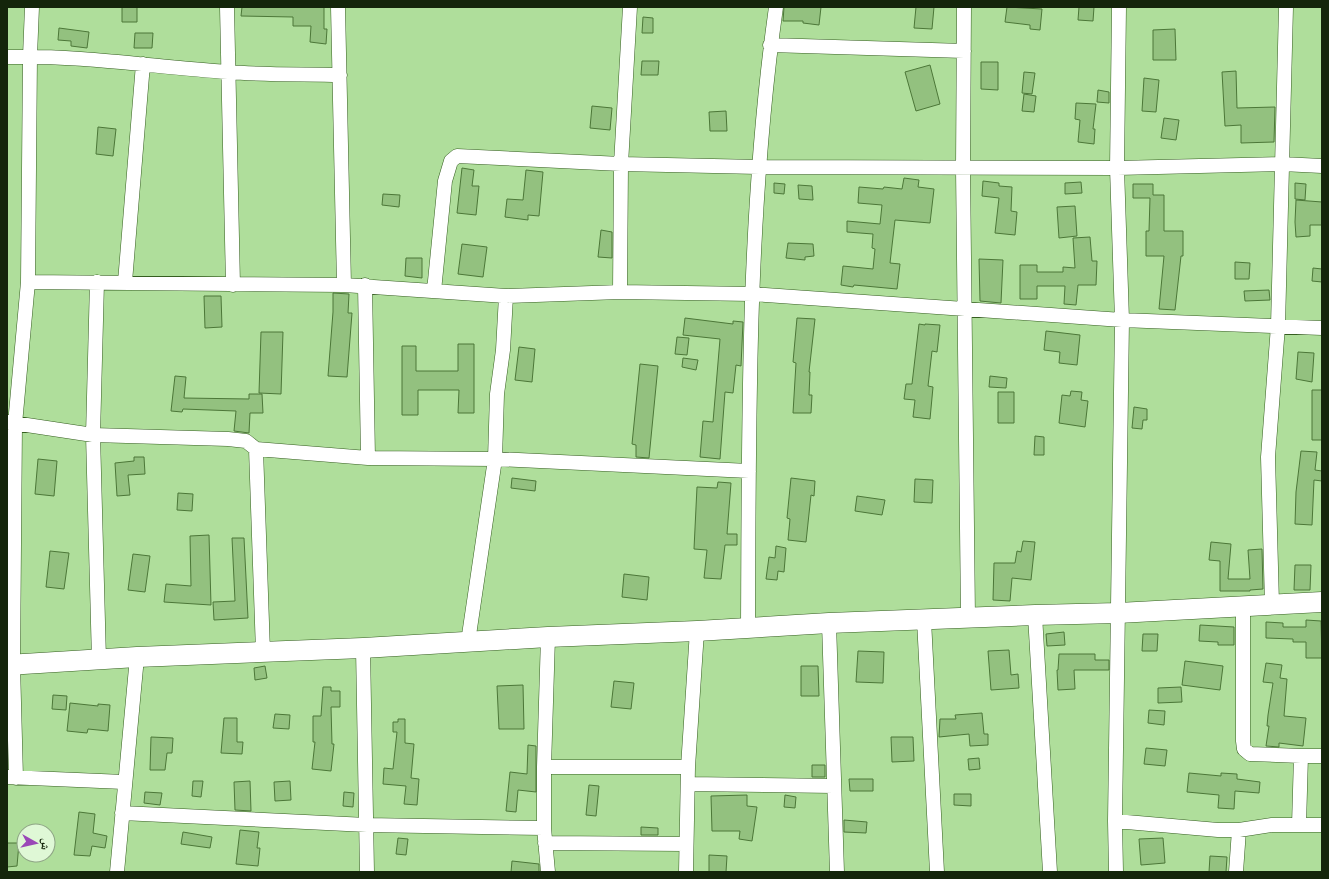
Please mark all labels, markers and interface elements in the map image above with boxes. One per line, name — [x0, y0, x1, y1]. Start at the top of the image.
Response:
north arrow — [16, 823, 56, 863]
text: ش — [37, 837, 55, 852]

